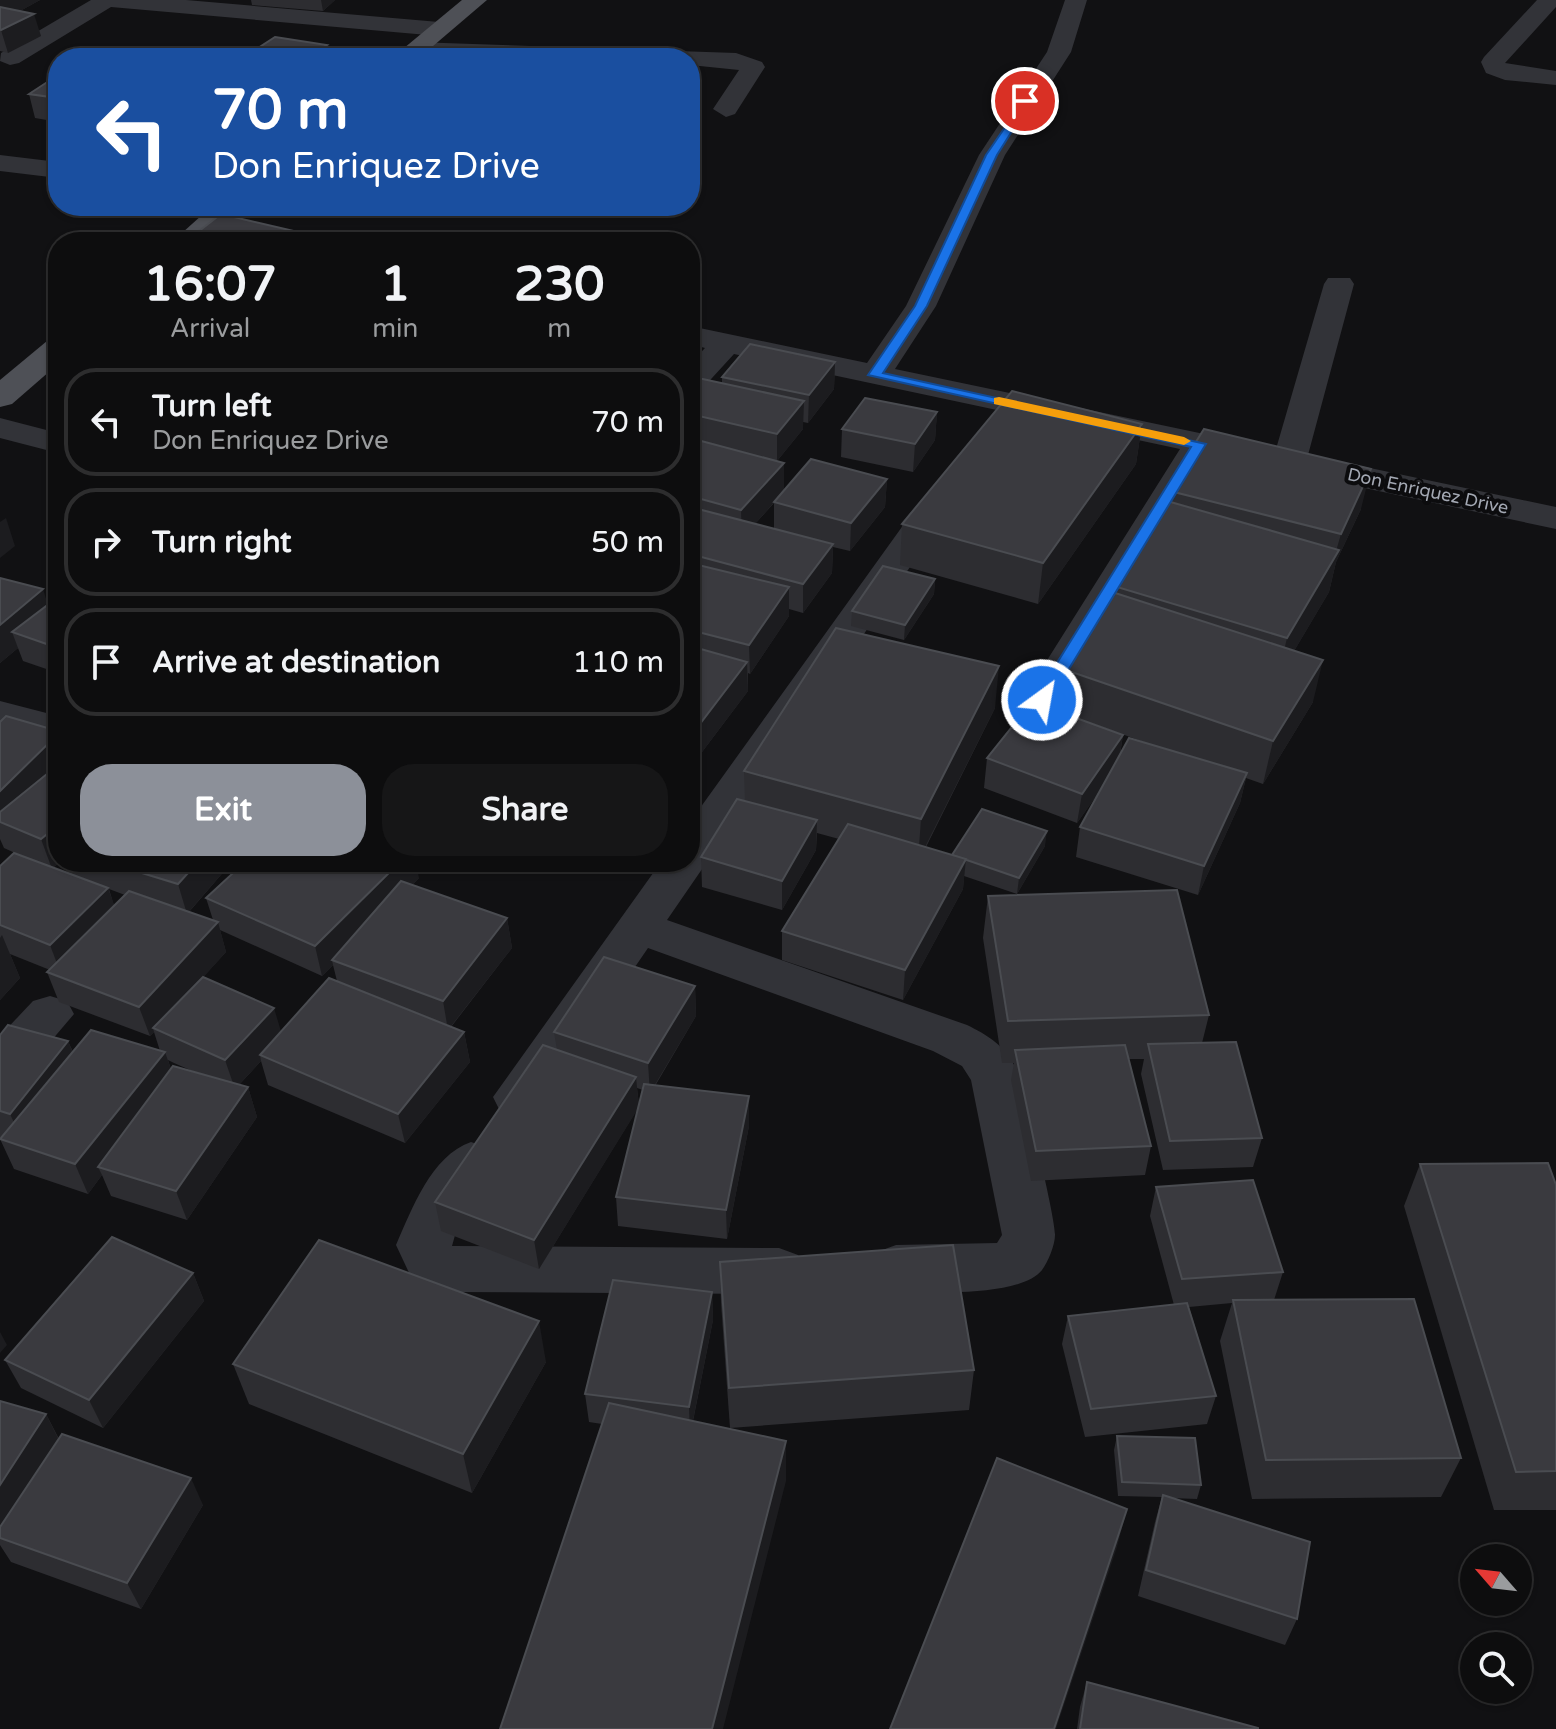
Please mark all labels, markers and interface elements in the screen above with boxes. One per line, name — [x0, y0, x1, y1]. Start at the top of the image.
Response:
pin — [991, 67, 1059, 135]
text: 70 m — [212, 77, 348, 144]
icon: arrive — [1003, 79, 1047, 123]
icon: left — [80, 80, 184, 184]
text: Don Enriquez Drive — [212, 145, 540, 188]
text: 16:07 — [144, 256, 277, 314]
text: 1 — [380, 256, 410, 314]
text: 230 — [514, 256, 604, 314]
text: Arrival — [170, 313, 250, 344]
text: min — [372, 313, 418, 344]
text: m — [547, 313, 571, 344]
text: Turn left — [152, 388, 271, 425]
icon: left — [84, 400, 128, 444]
text: 70 m — [591, 404, 664, 441]
text: Don Enriquez Drive — [152, 425, 389, 456]
street label: Don Enriquez Drive — [1346, 463, 1510, 519]
icon: right — [84, 520, 128, 564]
text: Turn right — [152, 524, 292, 561]
text: 50 m — [591, 524, 664, 561]
icon: arrive — [84, 640, 128, 684]
text: Arrive at destination — [152, 644, 440, 681]
text: 110 m — [572, 644, 664, 681]
position arrow — [1000, 658, 1084, 742]
button: Exit — [80, 764, 366, 856]
button: Share — [382, 764, 668, 856]
north arrow — [1460, 1544, 1532, 1616]
map controls — [1460, 1544, 1532, 1704]
button: search — [1460, 1632, 1532, 1704]

